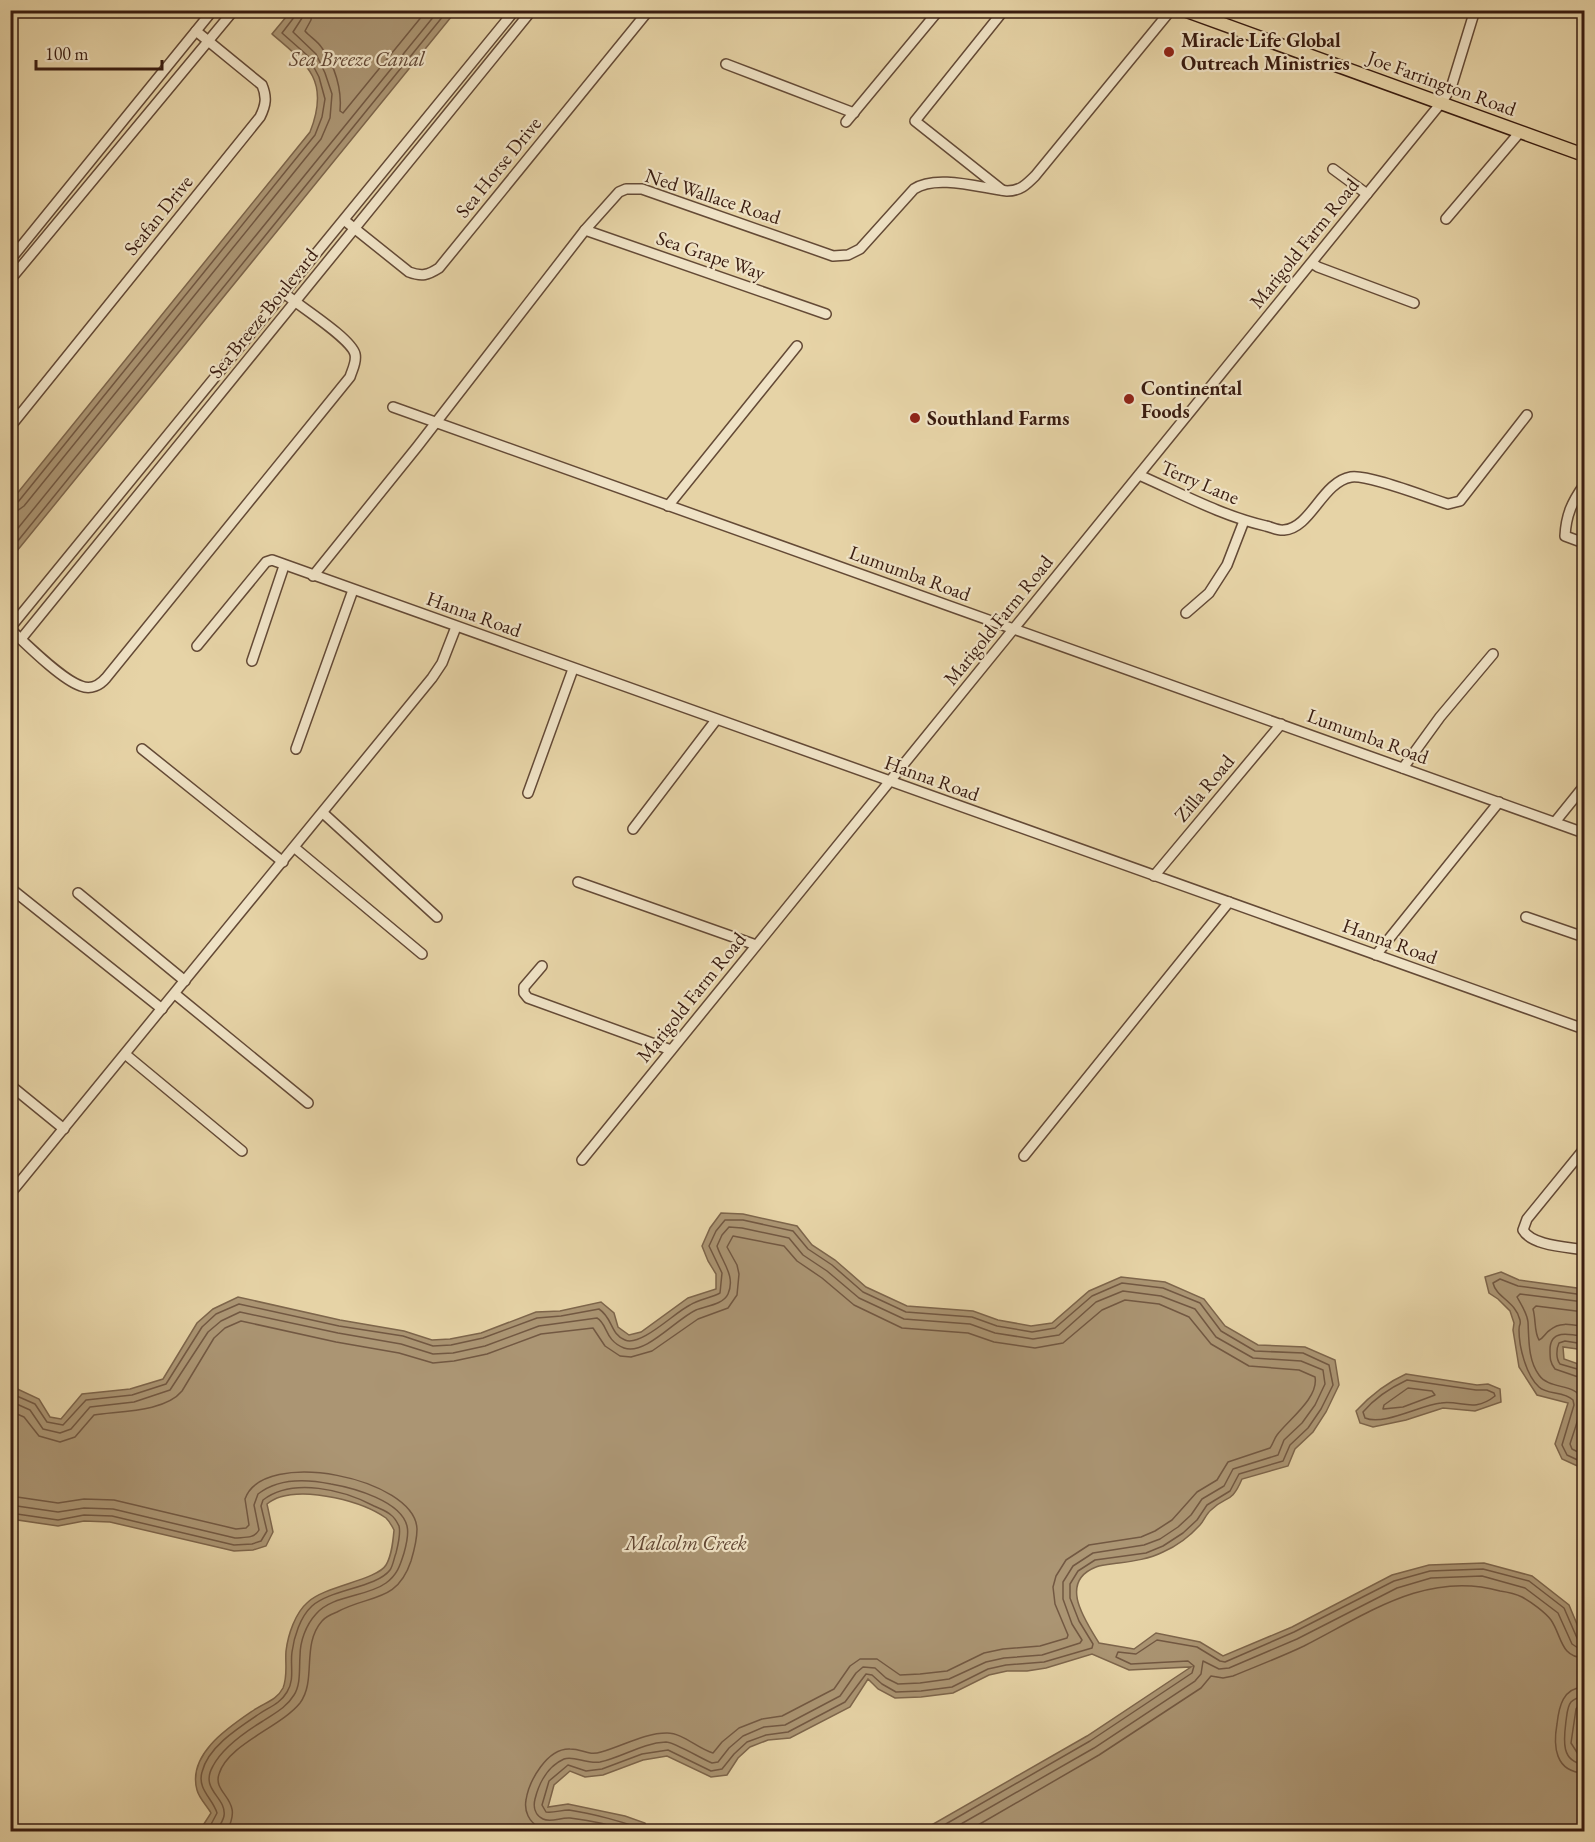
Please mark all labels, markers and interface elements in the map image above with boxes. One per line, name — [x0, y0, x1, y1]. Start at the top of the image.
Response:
place label: Miracle Life Global Outreach Ministries — [1181, 27, 1350, 76]
scale bar — [36, 33, 162, 71]
text: 100 m — [45, 42, 89, 65]
street label: Joe Farrington Road — [1362, 43, 1521, 122]
water label: Sea Breeze Canal — [288, 45, 426, 72]
marker: Miracle Life Global Outreach Ministries — [1162, 45, 1176, 59]
street label: Sea Horse Drive — [449, 111, 547, 223]
street label: Ned Wallace Road — [642, 162, 785, 230]
street label: Seafan Drive — [118, 169, 198, 261]
street label: Marigold Farm Road — [1244, 172, 1365, 313]
street label: Sea Grape Way — [653, 224, 769, 286]
street label: Sea Breeze Boulevard — [202, 242, 324, 383]
place label: Continental Foods — [1141, 375, 1243, 424]
marker: Continental Foods — [1122, 392, 1136, 406]
place label: Southland Farms — [927, 405, 1069, 431]
marker: Southland Farms — [908, 411, 922, 425]
street label: Terry Lane — [1157, 454, 1244, 510]
street label: Lumumba Road — [846, 539, 975, 607]
street label: Marigold Farm Road — [938, 549, 1059, 690]
street label: Hanna Road — [423, 585, 526, 643]
street label: Lumumba Road — [1304, 702, 1433, 770]
street label: Zilla Road — [1168, 748, 1240, 827]
street label: Hanna Road — [881, 749, 984, 807]
street label: Hanna Road — [1339, 912, 1442, 970]
street label: Marigold Farm Road — [631, 926, 752, 1067]
water label: Malcolm Creek — [623, 1529, 747, 1556]

